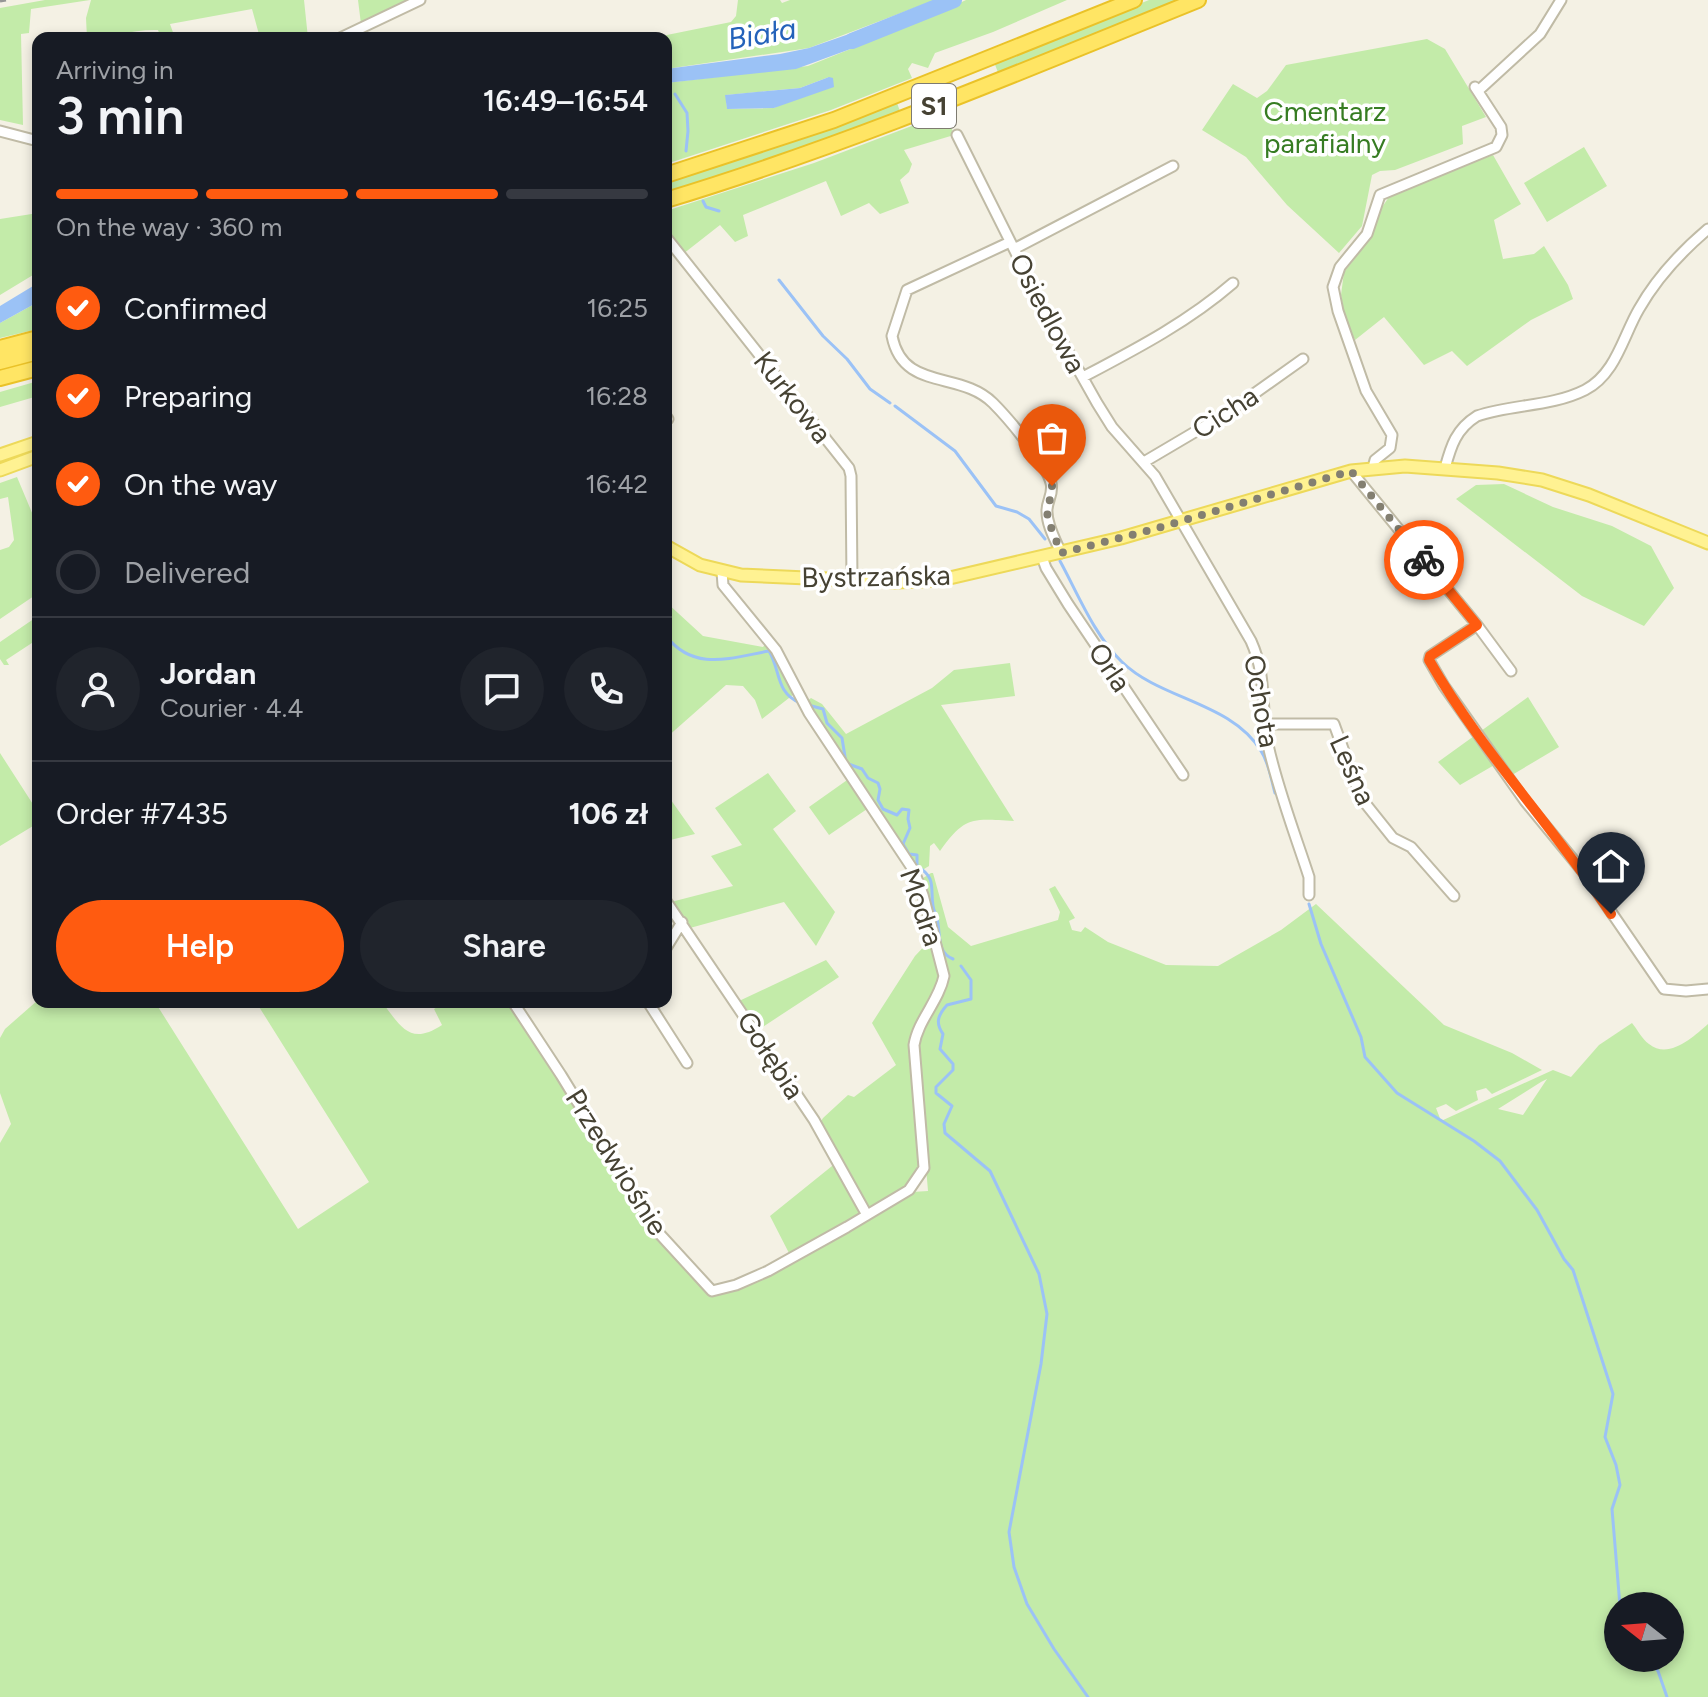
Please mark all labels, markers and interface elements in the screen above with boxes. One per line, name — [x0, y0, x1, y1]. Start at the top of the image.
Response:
water label: Biała — [725, 9, 799, 58]
text: Arriving in — [56, 54, 174, 86]
text: 16:49–16:54 — [483, 82, 648, 119]
road number: S1 — [912, 84, 956, 128]
text: 3 min — [56, 85, 184, 147]
park label: Cmentarz parafialny — [1264, 94, 1386, 160]
text: On the way · 360 m — [56, 211, 282, 243]
street label: Osiedlowa — [1002, 247, 1094, 379]
icon: check — [56, 286, 100, 330]
text: Confirmed — [124, 290, 267, 327]
text: 16:25 — [586, 292, 648, 324]
street label: Kurkowa — [747, 344, 839, 450]
icon: check — [56, 374, 100, 418]
text: Preparing — [124, 378, 252, 415]
street label: Cicha — [1186, 378, 1264, 446]
text: 16:28 — [585, 380, 648, 412]
pin — [1018, 404, 1086, 486]
icon: bag — [1030, 416, 1074, 460]
icon: check — [56, 462, 100, 506]
text: On the way — [124, 466, 277, 503]
text: 16:42 — [585, 468, 648, 500]
courier — [1384, 520, 1464, 600]
icon: bike — [1402, 538, 1446, 582]
text: Delivered — [124, 554, 250, 591]
street label: Bystrzańska — [801, 558, 951, 594]
street label: Orla — [1081, 636, 1139, 698]
button: person — [56, 647, 140, 731]
button: chat — [460, 647, 544, 731]
button: phone — [564, 647, 648, 731]
street label: Ochota — [1237, 652, 1287, 750]
text: Jordan — [160, 655, 256, 692]
text: Courier · 4.4 — [160, 692, 303, 724]
street label: Leśna — [1323, 730, 1383, 810]
text: Order #7435 — [56, 795, 228, 832]
text: 106 zł — [568, 795, 648, 832]
pin — [1577, 832, 1645, 914]
icon: home — [1589, 844, 1633, 888]
street label: Modra — [893, 864, 951, 950]
button: Help — [56, 900, 344, 992]
button: Share — [360, 900, 648, 992]
street label: Gołębia — [730, 1005, 812, 1105]
street label: Przedwiośnie — [559, 1082, 675, 1242]
north arrow — [1604, 1592, 1684, 1672]
map controls — [1604, 1592, 1684, 1672]

